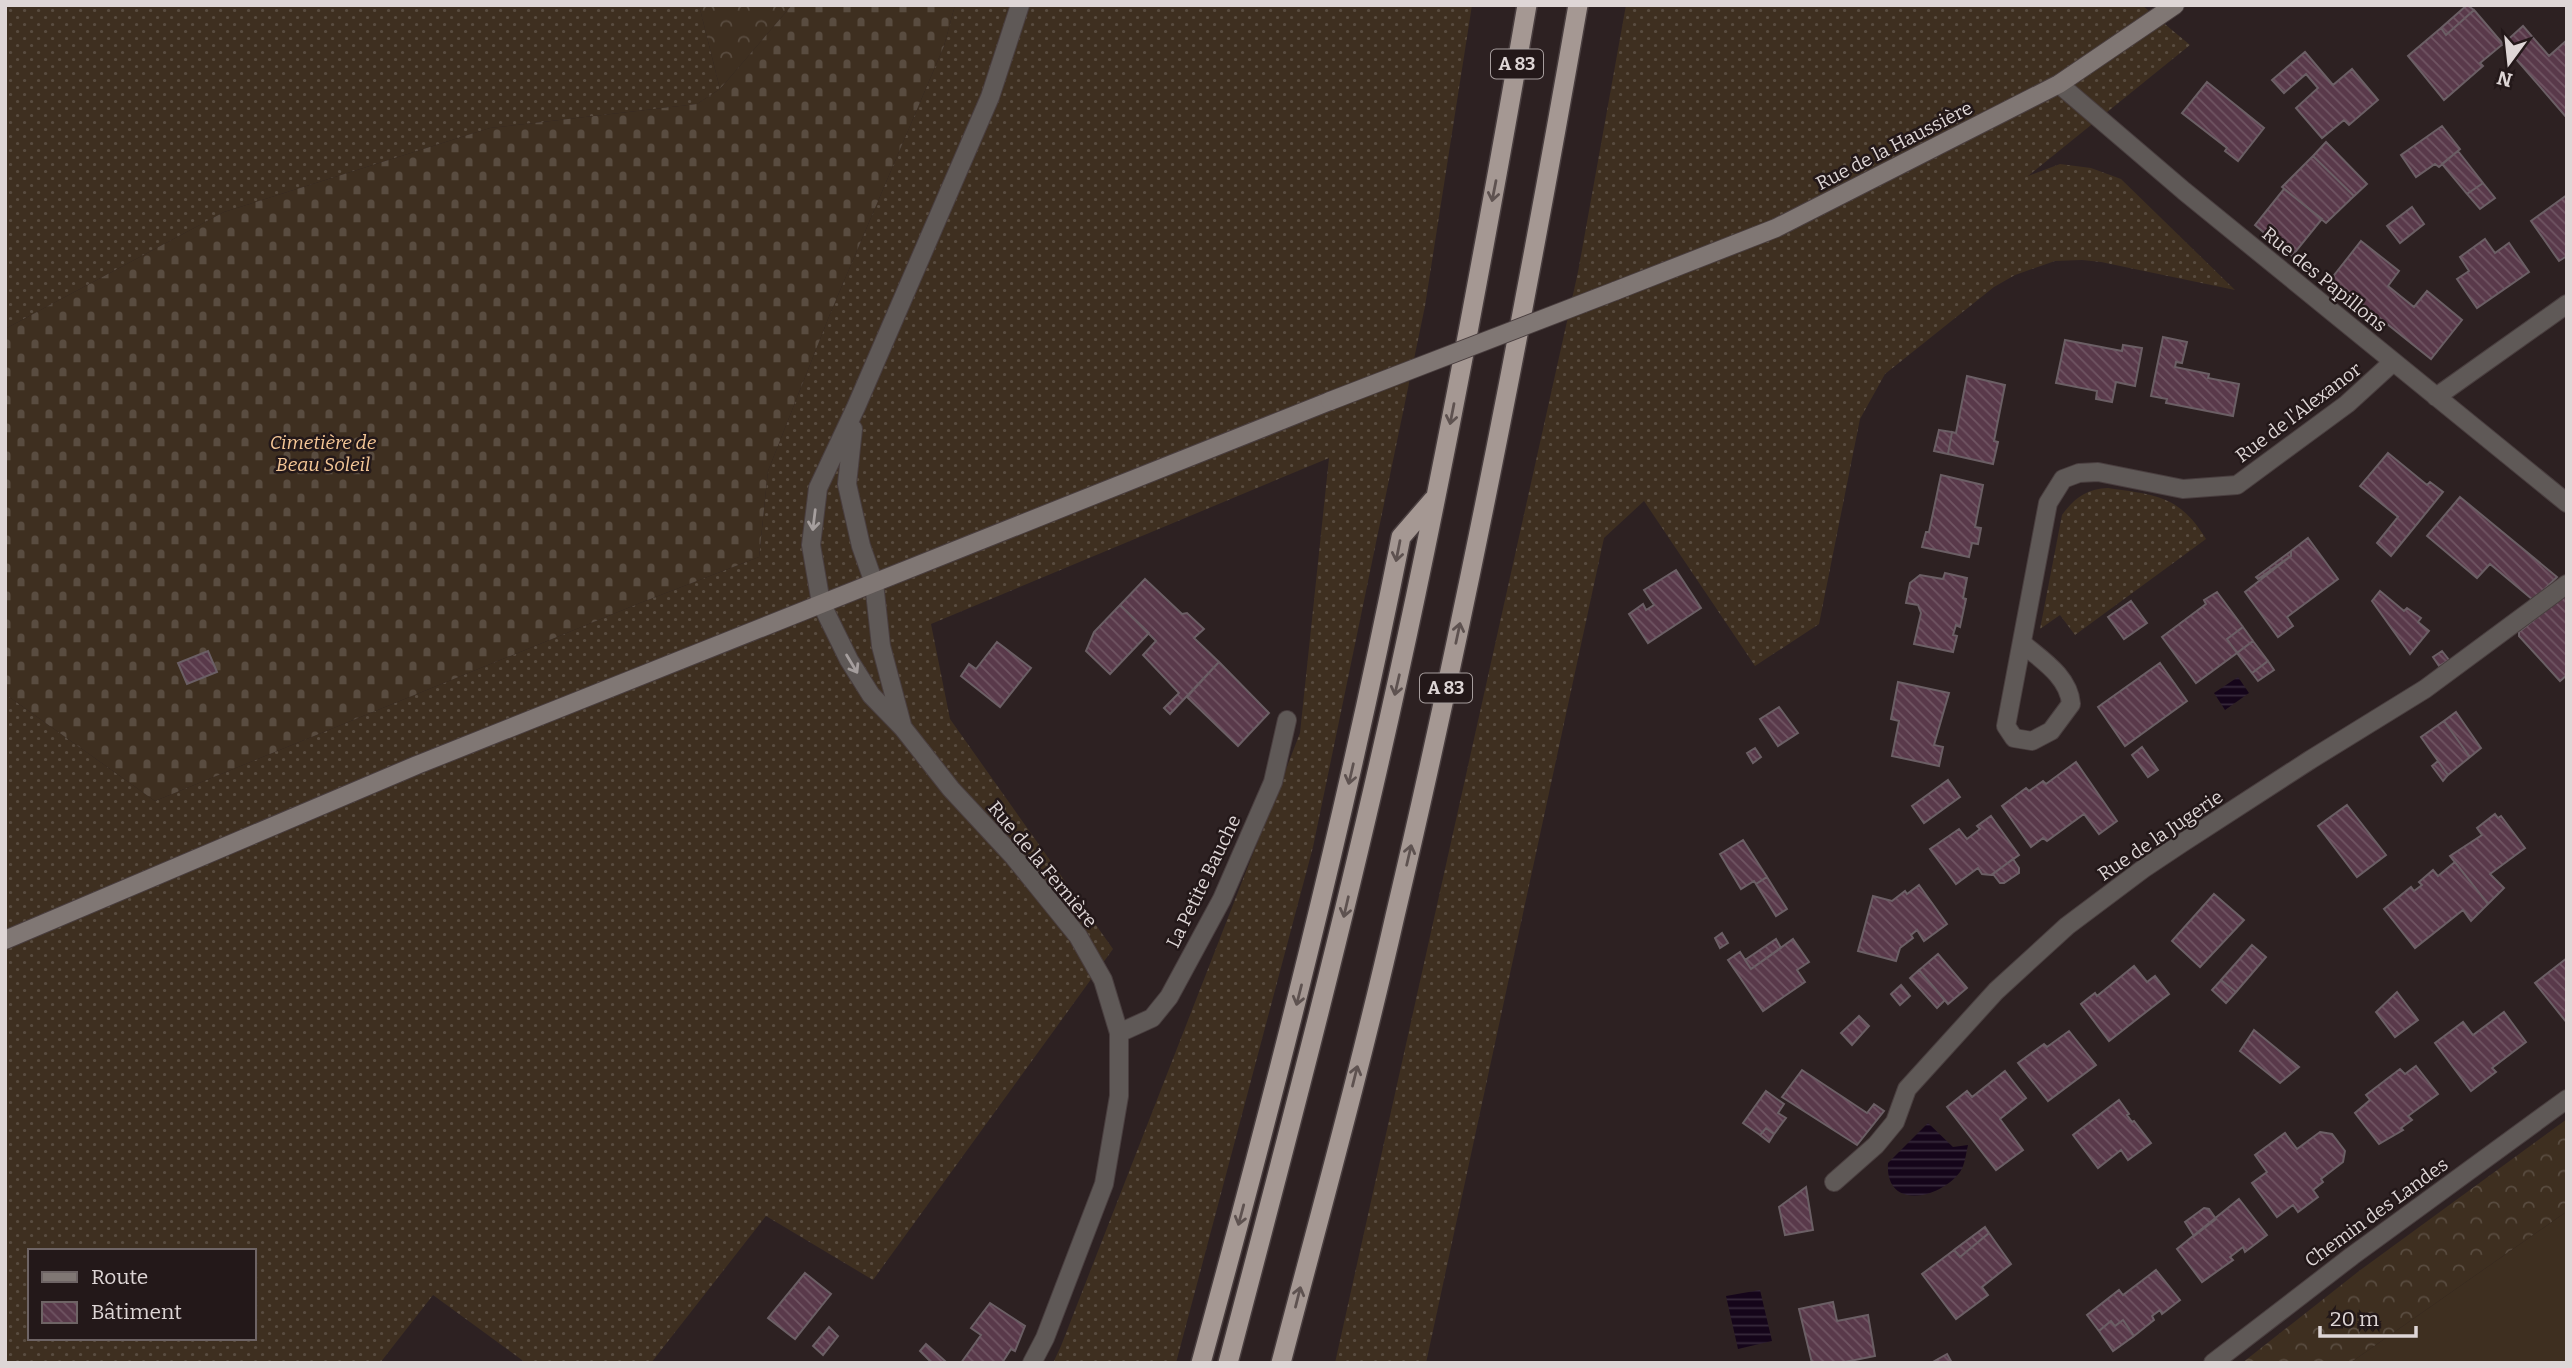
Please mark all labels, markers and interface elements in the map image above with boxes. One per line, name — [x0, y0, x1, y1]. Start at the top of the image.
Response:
north arrow — [2474, 28, 2544, 98]
road number: A 83 — [1491, 50, 1543, 78]
text: N — [2494, 66, 2515, 92]
street label: Rue de la Haussière — [1812, 96, 1976, 195]
one-way arrow — [1487, 179, 1500, 202]
street label: Rue des Papillons — [2258, 222, 2392, 337]
street label: Rue de l'Alexanor — [2231, 357, 2366, 467]
one-way arrow — [1445, 402, 1459, 425]
park label: Cimetière de Beau Soleil — [270, 431, 377, 476]
one-way arrow — [808, 508, 821, 531]
one-way arrow — [1391, 539, 1405, 562]
one-way arrow — [1451, 622, 1465, 645]
one-way arrow — [845, 654, 859, 674]
one-way arrow — [1389, 673, 1403, 696]
road number: A 83 — [1420, 674, 1472, 702]
one-way arrow — [1343, 762, 1357, 785]
street label: Rue de la Jugerie — [2093, 785, 2227, 886]
street label: Rue de la Fernière — [983, 796, 1102, 932]
street label: La Petite Bauche — [1161, 811, 1246, 951]
one-way arrow — [1403, 844, 1416, 867]
one-way arrow — [1339, 895, 1352, 918]
one-way arrow — [1292, 984, 1305, 1006]
one-way arrow — [1349, 1066, 1362, 1088]
street label: Chemin des Landes — [2300, 1153, 2452, 1272]
one-way arrow — [1234, 1204, 1247, 1226]
legend — [28, 1249, 256, 1340]
text: Route — [91, 1264, 148, 1290]
one-way arrow — [1292, 1286, 1305, 1309]
scale bar — [2320, 1294, 2416, 1338]
text: Bâtiment — [91, 1299, 182, 1325]
text: 20 m — [2330, 1306, 2379, 1332]

